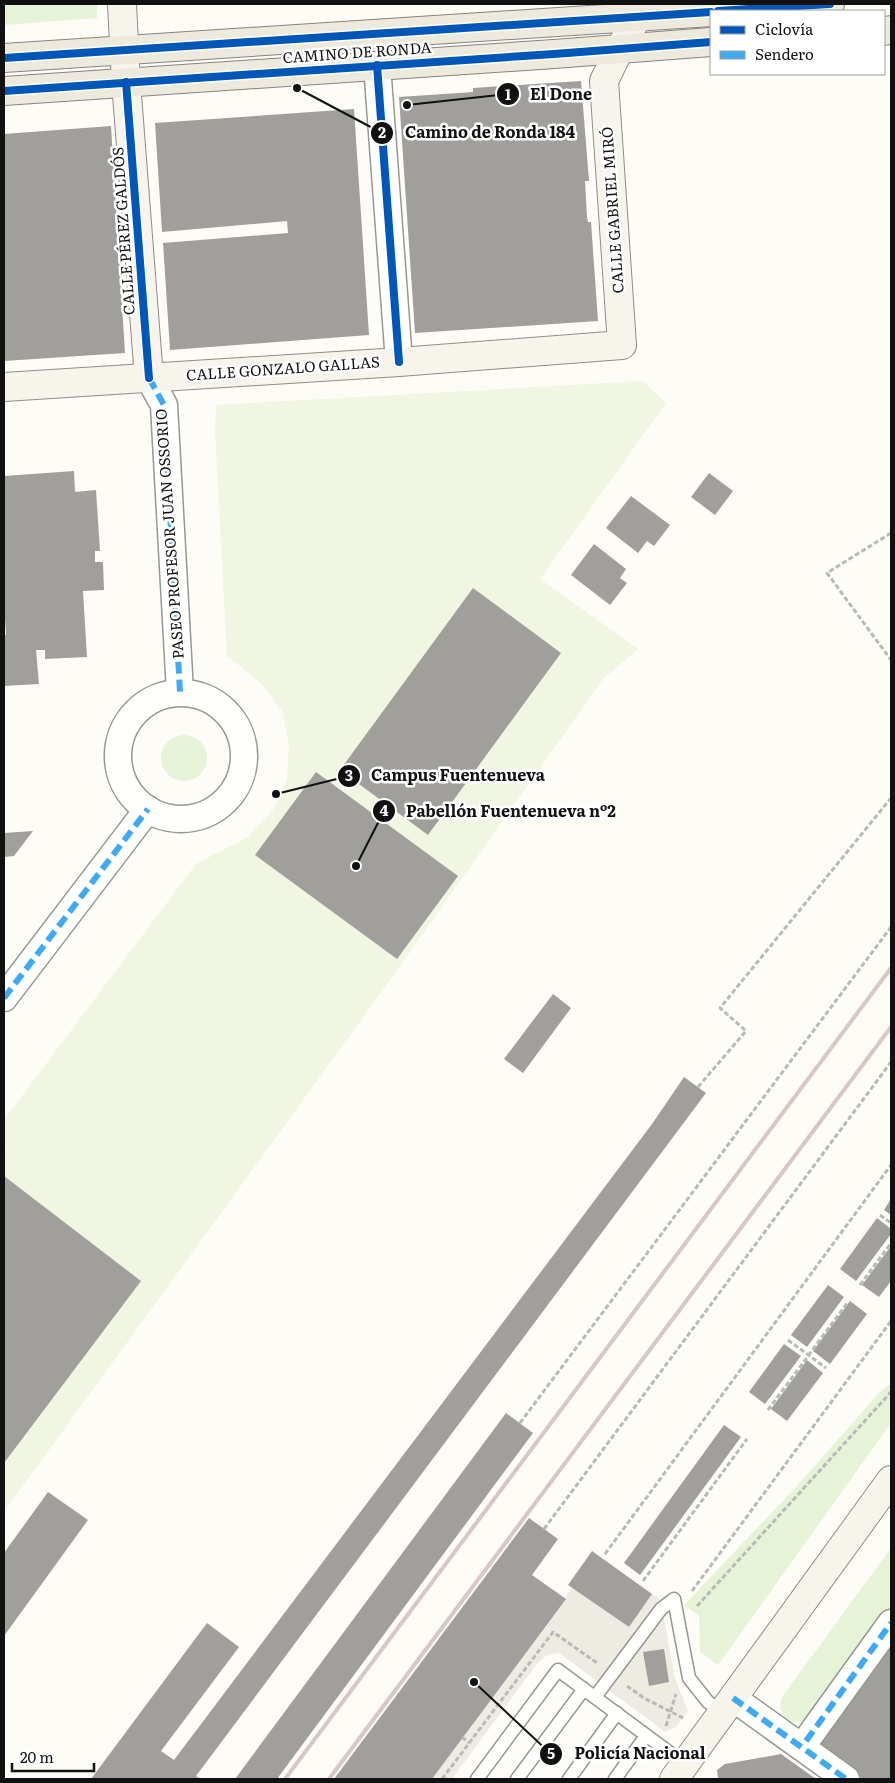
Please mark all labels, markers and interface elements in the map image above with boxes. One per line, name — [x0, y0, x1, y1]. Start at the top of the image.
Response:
legend — [710, 10, 885, 75]
text: Ciclovía — [755, 17, 814, 40]
street label: CAMINO DE RONDA — [282, 35, 432, 68]
text: Sendero — [755, 42, 814, 65]
callout: El Done — [495, 79, 602, 110]
text: El Done — [530, 81, 592, 105]
text: 1 — [505, 82, 511, 105]
callout: Camino de Ronda 184 — [370, 117, 585, 148]
text: Camino de Ronda 184 — [405, 119, 575, 143]
text: 2 — [378, 120, 386, 143]
street label: CALLE GABRIEL MIRÓ — [594, 126, 629, 294]
street label: CALLE PÉREZ GALDÓS — [105, 146, 140, 316]
street label: CALLE GONZALO GALLAS — [185, 349, 380, 386]
street label: PASEO PROFESOR JUAN OSSORIO — [148, 408, 189, 660]
callout: Campus Fuentenueva — [336, 760, 555, 791]
text: Campus Fuentenueva — [371, 762, 546, 786]
text: 3 — [345, 763, 353, 786]
callout: Pabellón Fuentenueva nº2 — [371, 795, 626, 826]
text: 4 — [379, 798, 389, 821]
text: Pabellón Fuentenueva nº2 — [406, 798, 616, 822]
callout: Policía Nacional — [539, 1738, 715, 1769]
scale bar — [12, 1740, 95, 1772]
text: Policía Nacional — [574, 1740, 706, 1764]
text: 5 — [547, 1741, 555, 1764]
text: 20 m — [20, 1745, 54, 1768]

